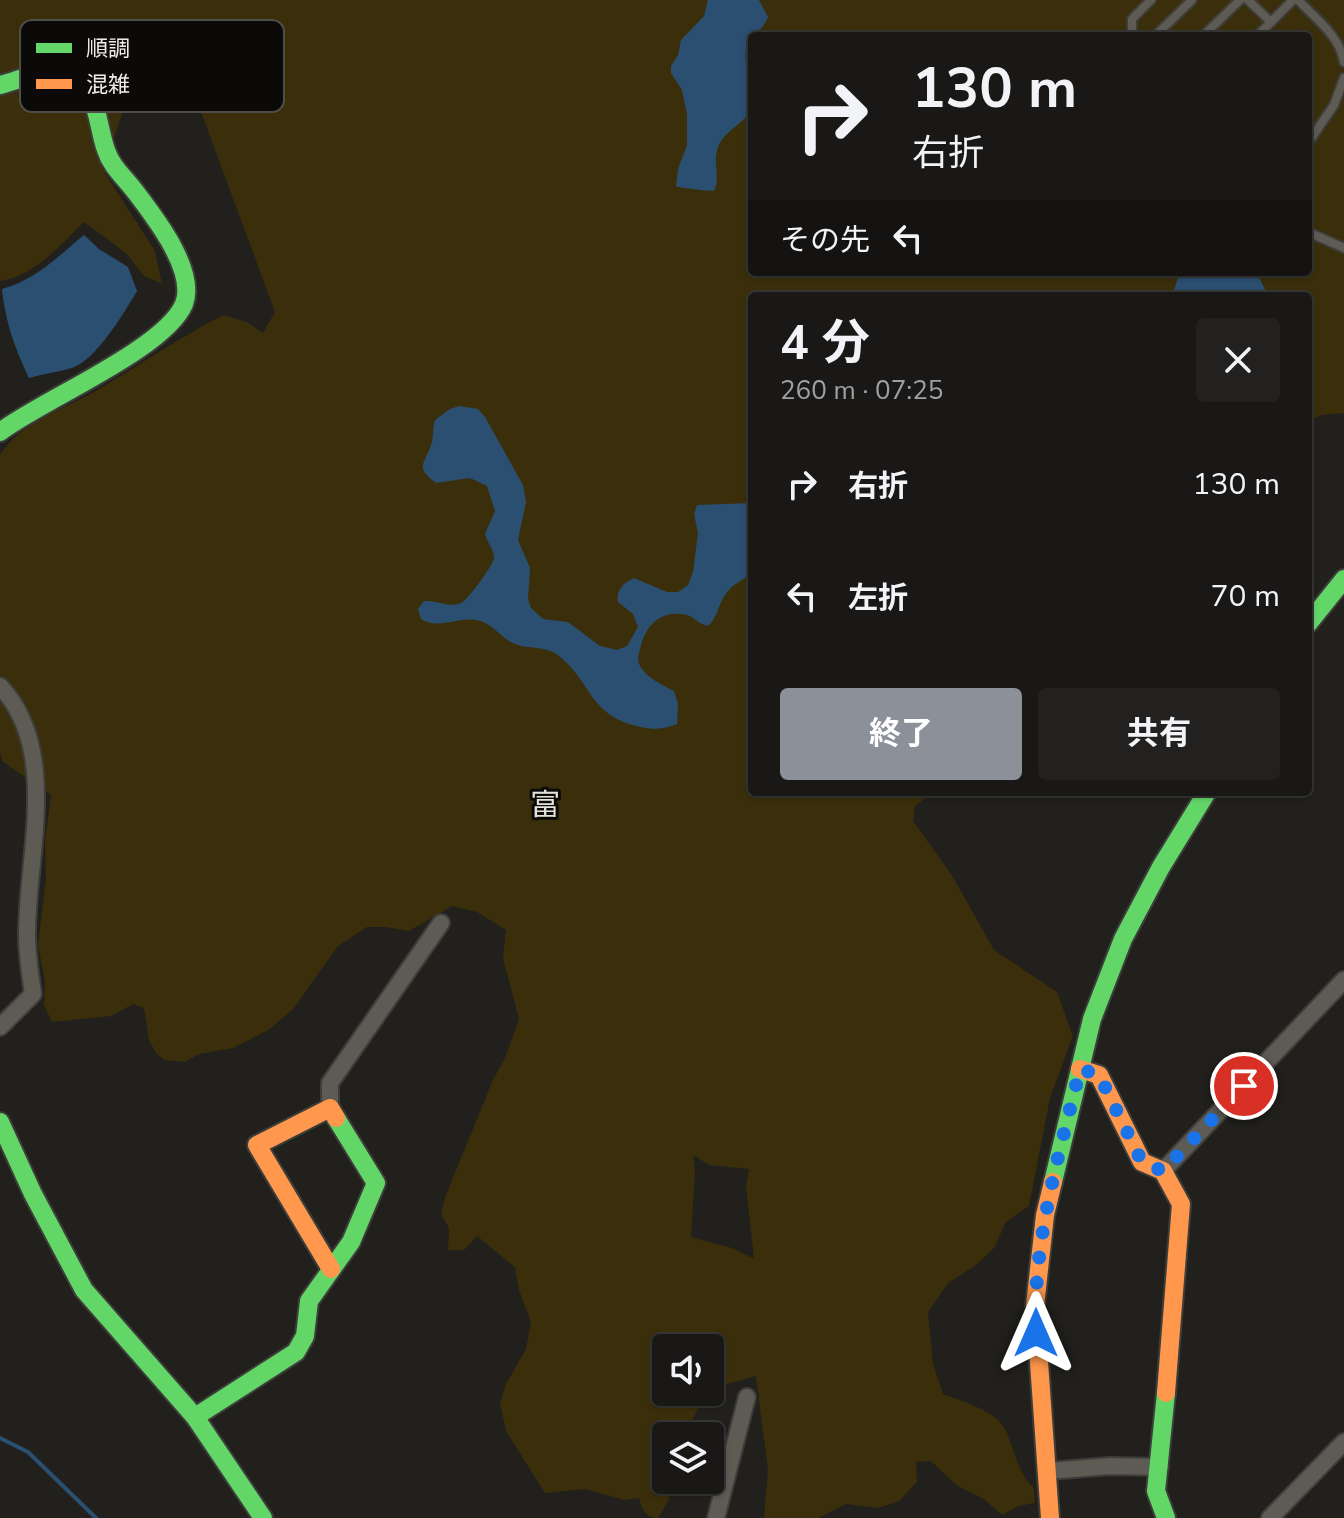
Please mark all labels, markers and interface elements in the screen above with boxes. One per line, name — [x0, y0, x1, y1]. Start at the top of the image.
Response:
legend — [20, 20, 284, 112]
text: 順調 — [86, 34, 130, 64]
text: 130 m — [912, 50, 1077, 127]
icon: right — [780, 64, 884, 168]
text: 混雑 — [86, 70, 130, 100]
text: 右折 — [912, 129, 984, 178]
icon: left — [886, 216, 930, 260]
text: その先 — [780, 220, 870, 261]
text: 4 分 — [780, 310, 870, 376]
button: close — [1196, 318, 1280, 402]
text: 260 m · 07:25 — [780, 373, 943, 408]
icon: right — [780, 462, 824, 506]
text: 130 m — [1193, 464, 1280, 505]
text: 右折 — [848, 466, 908, 507]
icon: left — [780, 574, 824, 618]
text: 70 m — [1211, 576, 1280, 617]
text: 左折 — [848, 578, 908, 619]
button: 終了 — [780, 688, 1022, 780]
button: 共有 — [1038, 688, 1280, 780]
district label: 富 — [530, 785, 560, 826]
pin — [1210, 1052, 1278, 1120]
icon: arrive — [1222, 1064, 1266, 1108]
position arrow — [994, 1291, 1078, 1375]
map controls — [652, 1334, 724, 1494]
button: sound — [652, 1334, 724, 1406]
button: layers — [652, 1422, 724, 1494]

